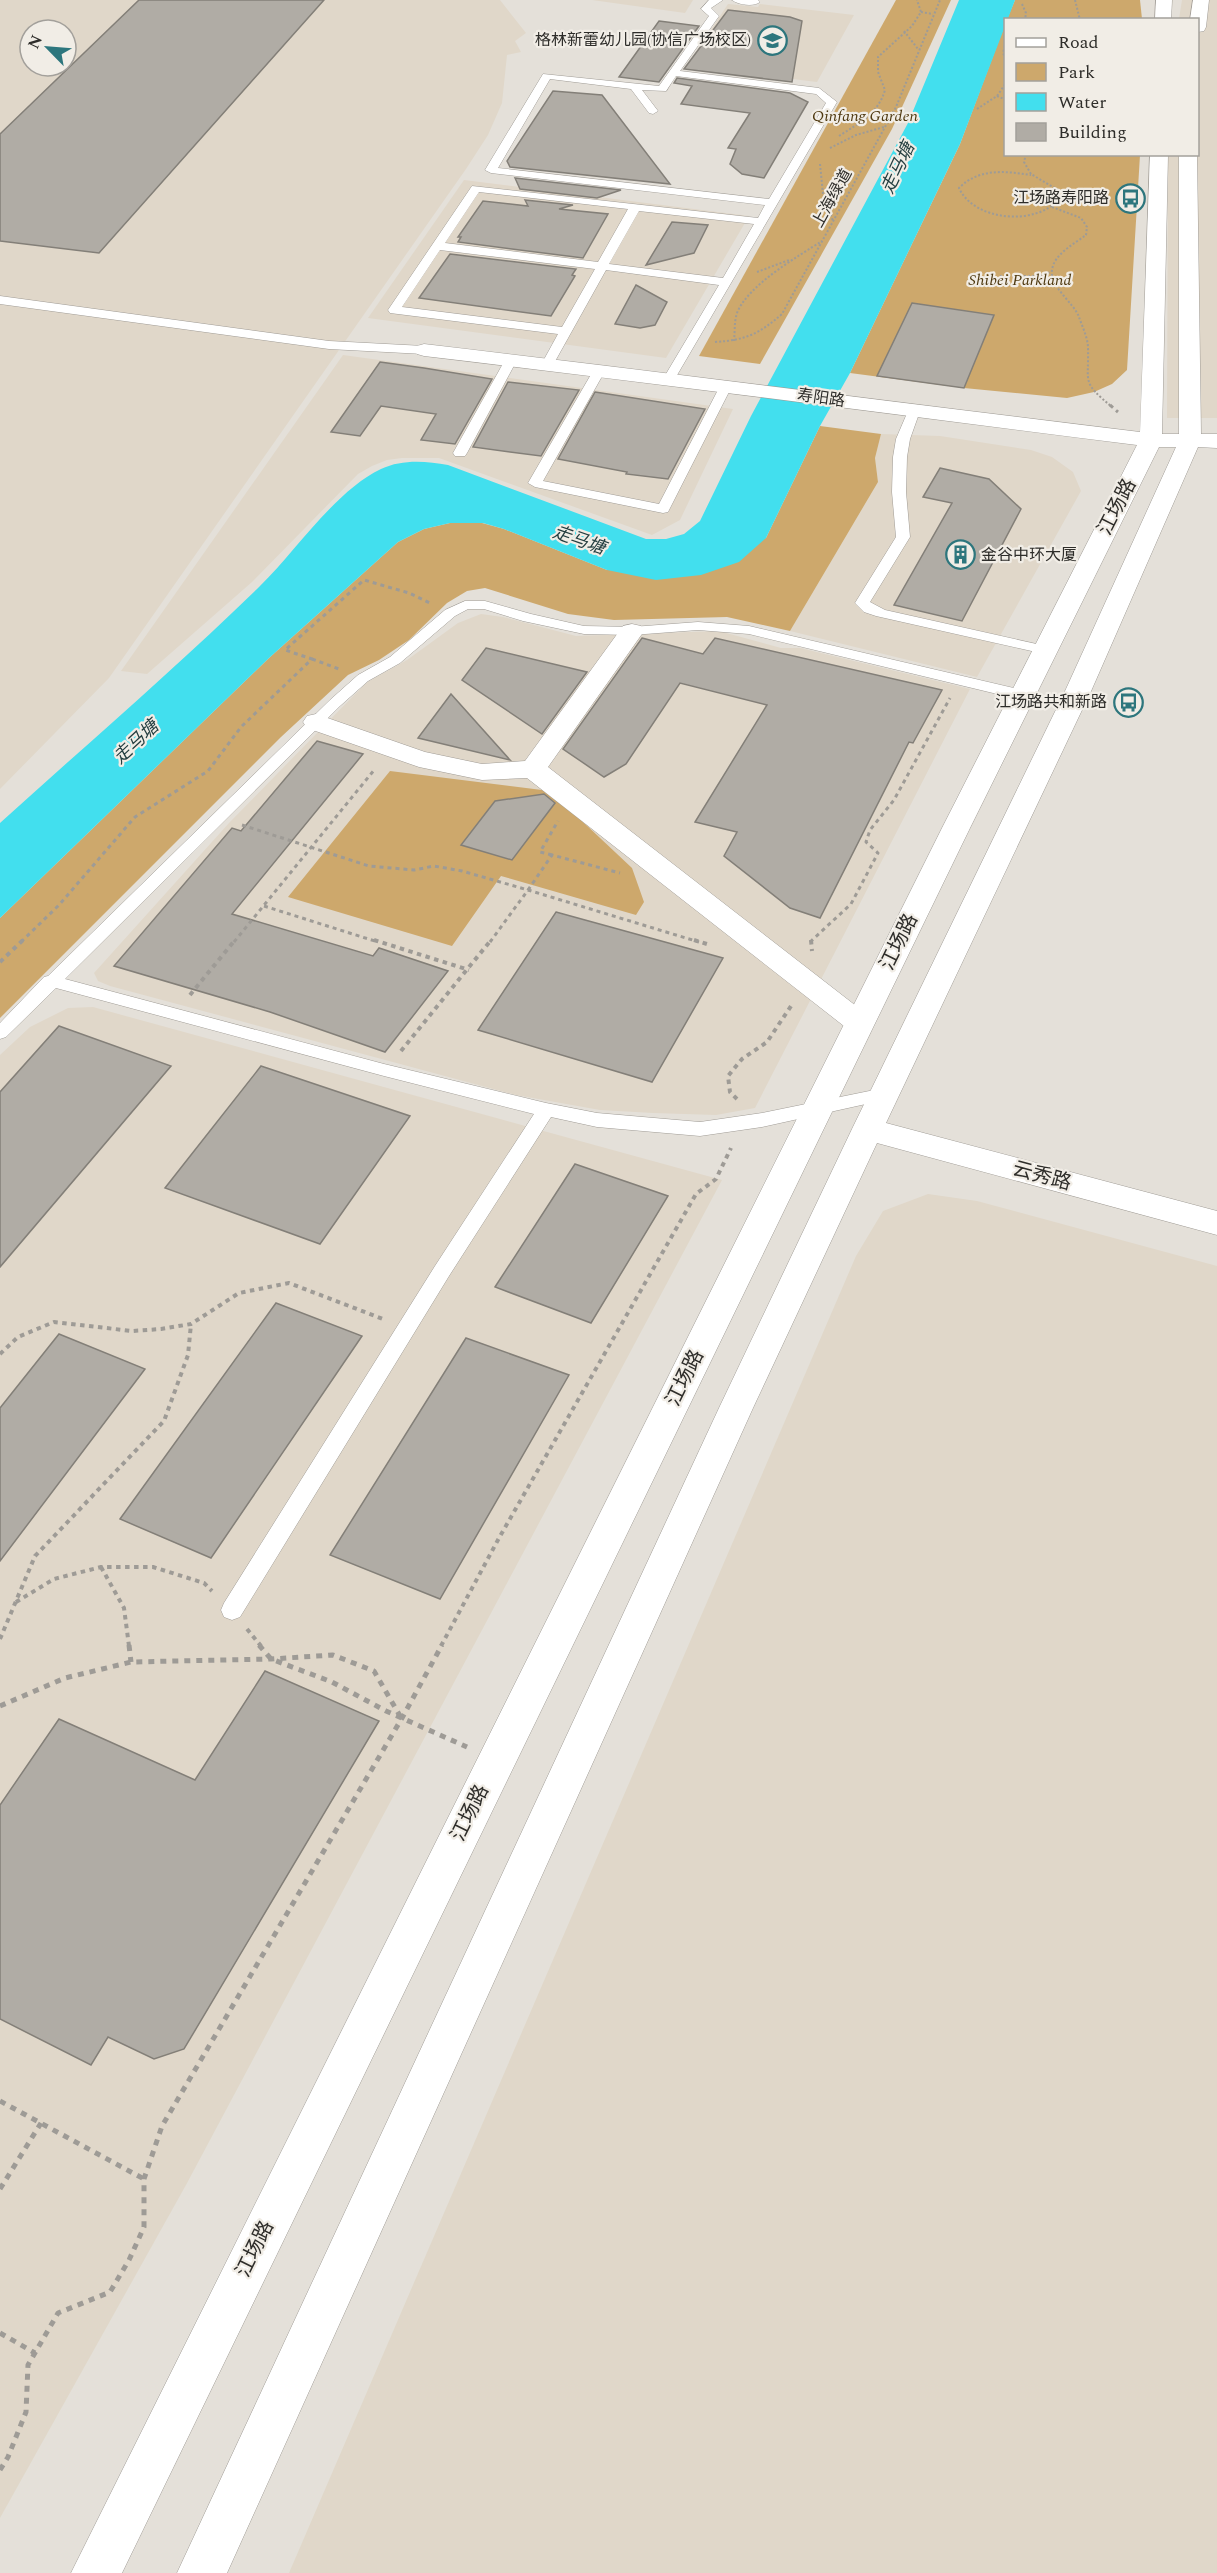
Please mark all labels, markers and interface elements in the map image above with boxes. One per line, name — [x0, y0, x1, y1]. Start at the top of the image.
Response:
north arrow — [18, 18, 78, 78]
legend — [1004, 18, 1199, 156]
school or university icon: 格林新蕾幼儿园(协信广场校区) — [756, 24, 788, 56]
place label: 格林新蕾幼儿园(协信广场校区) — [535, 28, 751, 52]
text: Road — [1058, 29, 1099, 56]
text: N — [22, 31, 49, 53]
text: Park — [1058, 59, 1095, 86]
text: Water — [1058, 89, 1106, 116]
park label: Qinfang Garden — [812, 104, 919, 128]
text: Building — [1058, 119, 1127, 146]
water label: 走马塘 — [874, 135, 923, 198]
street label: 上海绿道 — [806, 164, 858, 232]
bus stop icon: 江场路寿阳路 — [1114, 182, 1146, 214]
place label: 江场路寿阳路 — [1013, 186, 1109, 210]
park label: Shibei Parkland — [968, 268, 1072, 292]
street label: 寿阳路 — [796, 383, 846, 413]
street label: 江场路 — [1090, 473, 1144, 541]
water label: 走马塘 — [549, 518, 612, 563]
building icon: 金谷中环大厦 — [944, 539, 976, 571]
place label: 金谷中环大厦 — [981, 543, 1077, 567]
bus stop icon: 江场路共和新路 — [1112, 686, 1144, 718]
place label: 江场路共和新路 — [995, 690, 1107, 714]
water label: 走马塘 — [107, 712, 167, 770]
street label: 江场路 — [872, 908, 926, 976]
street label: 云秀路 — [1009, 1154, 1075, 1198]
street label: 江场路 — [658, 1344, 712, 1412]
street label: 江场路 — [443, 1779, 497, 1847]
street label: 江场路 — [228, 2215, 282, 2283]

